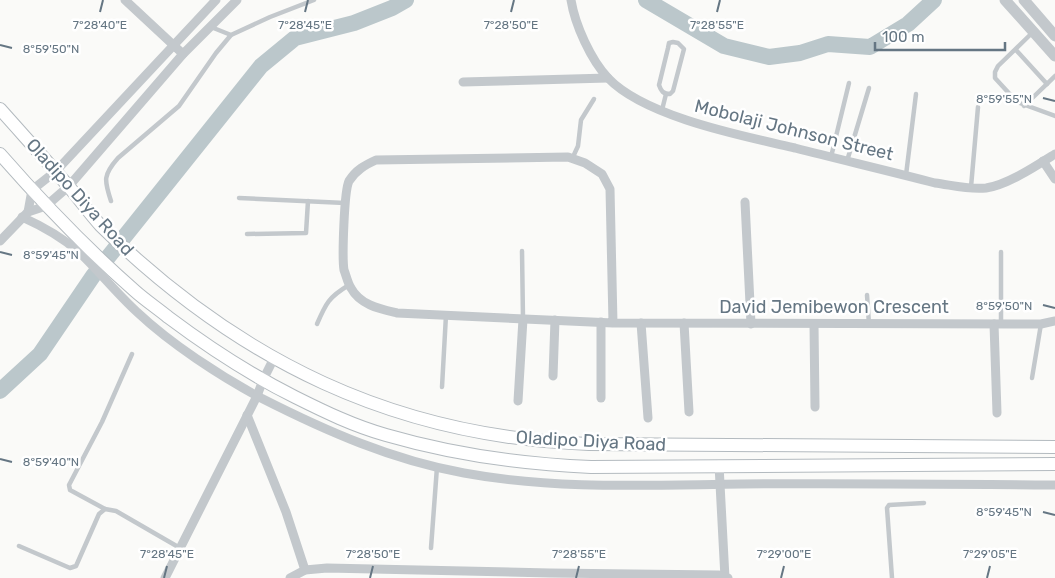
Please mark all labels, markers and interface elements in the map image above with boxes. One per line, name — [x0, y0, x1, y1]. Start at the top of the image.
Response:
text: 7°28'40"E — [73, 18, 127, 32]
text: 7°28'45"E — [278, 18, 332, 32]
text: 7°28'50"E — [484, 18, 538, 32]
text: 7°28'55"E — [690, 18, 744, 32]
scale bar — [875, 20, 1005, 52]
text: 100 m — [882, 28, 924, 46]
text: 8°59'50"N — [23, 42, 79, 56]
text: 8°59'55"N — [976, 92, 1032, 106]
street label: Mobolaji Johnson Street — [692, 95, 896, 165]
street label: Oladipo Diya Road — [22, 134, 138, 260]
text: 8°59'45"N — [23, 248, 79, 262]
street label: David Jemibewon Crescent — [719, 296, 949, 318]
text: 8°59'50"N — [976, 299, 1032, 313]
street label: Oladipo Diya Road — [515, 426, 667, 456]
text: 8°59'40"N — [23, 455, 79, 469]
text: 8°59'45"N — [976, 505, 1032, 519]
text: 7°28'45"E — [140, 547, 194, 561]
text: 7°28'50"E — [346, 547, 400, 561]
text: 7°28'55"E — [552, 547, 606, 561]
text: 7°29'00"E — [757, 547, 811, 561]
text: 7°29'05"E — [963, 547, 1017, 561]

